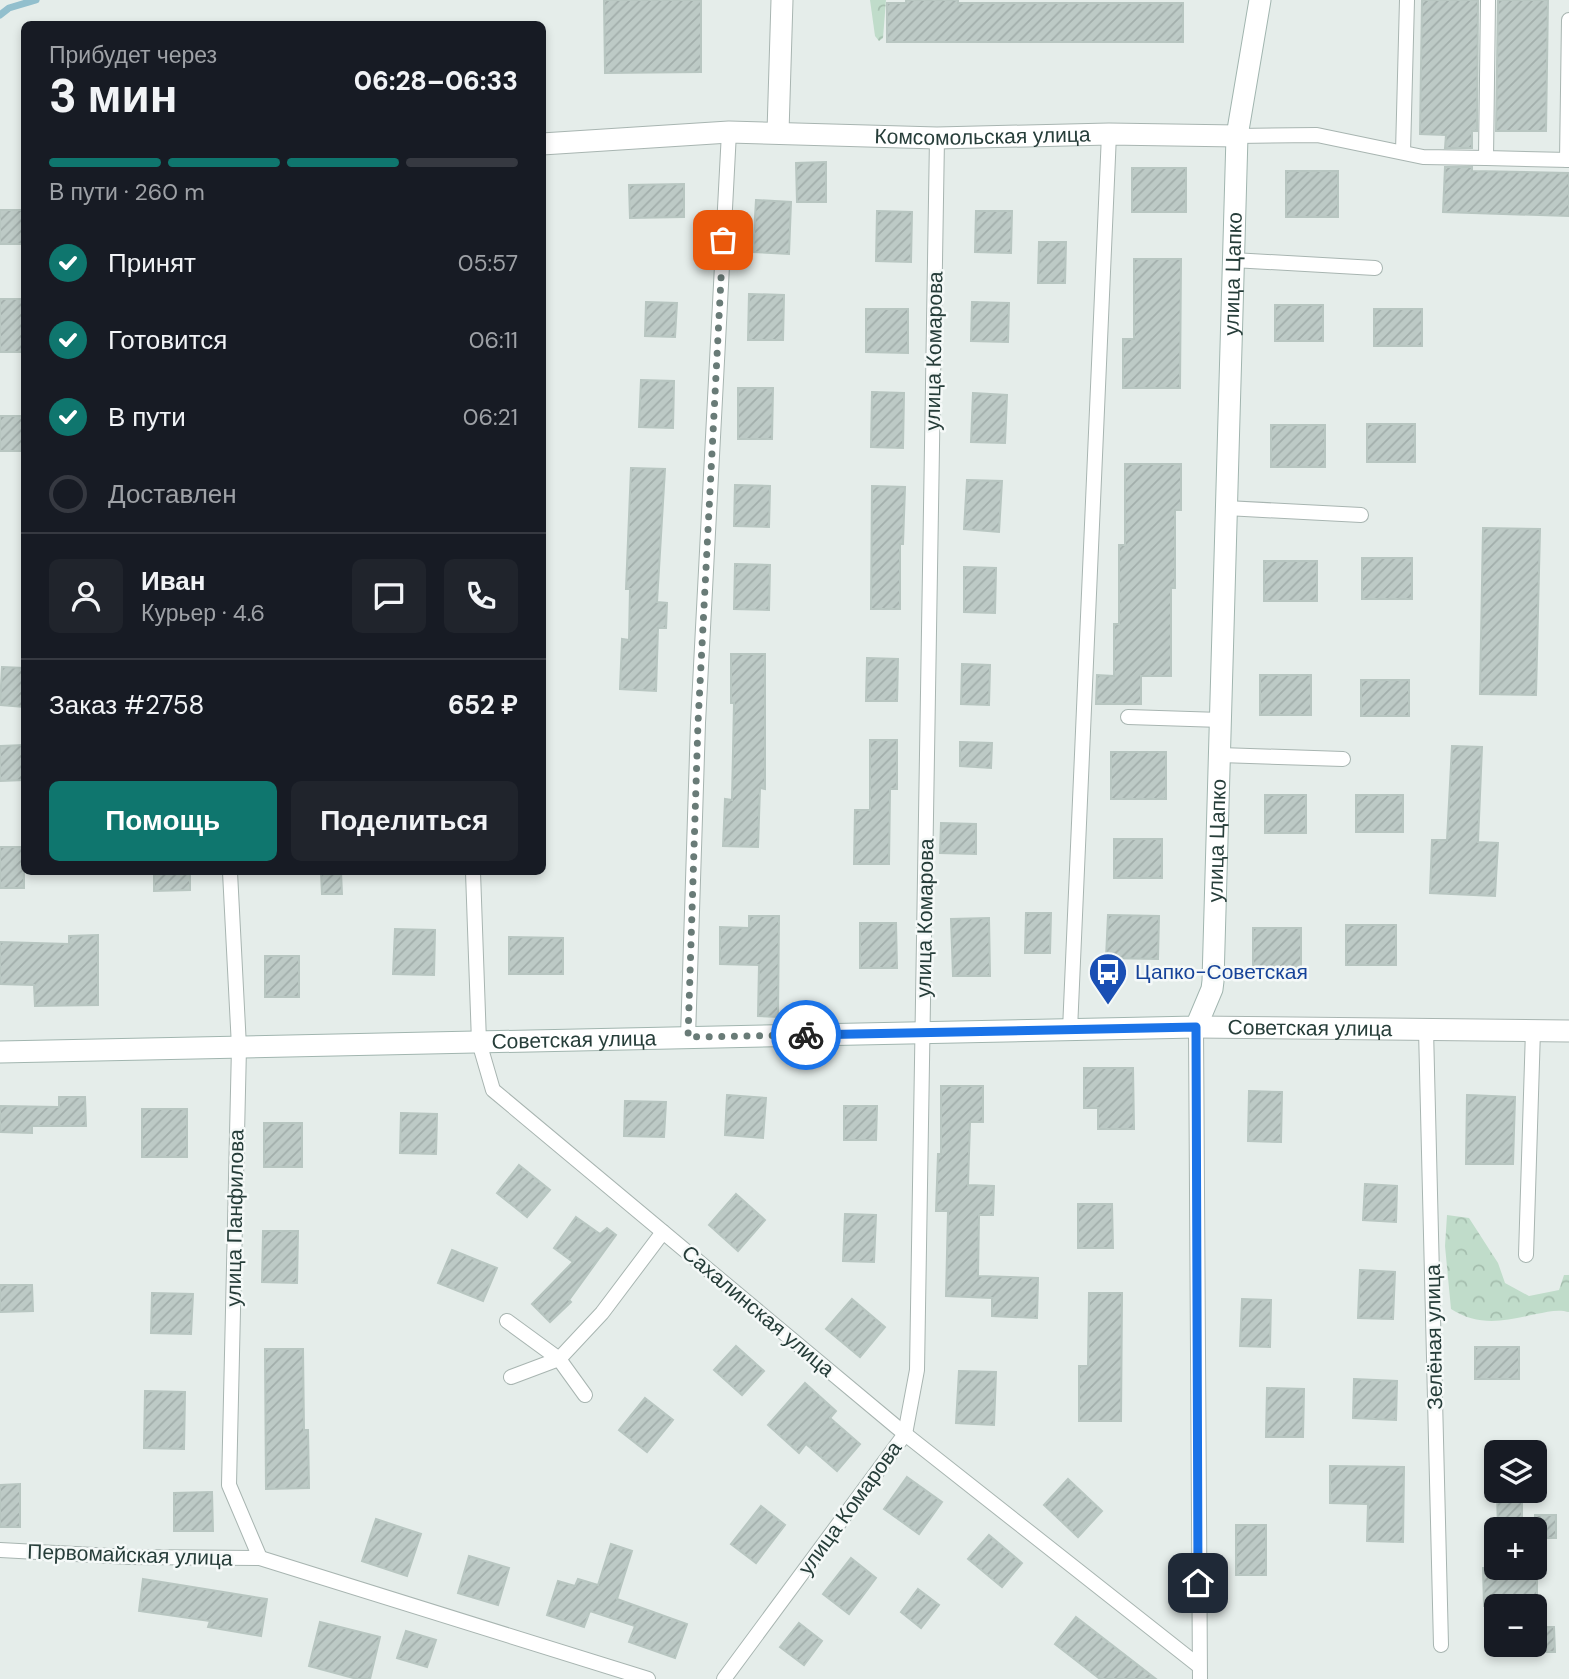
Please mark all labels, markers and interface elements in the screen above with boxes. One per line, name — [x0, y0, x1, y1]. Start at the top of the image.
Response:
text: Прибудет через — [49, 40, 217, 70]
text: 06:28–06:33 — [354, 64, 518, 98]
text: 3 мин — [49, 66, 178, 126]
street label: Комсомольская улица — [874, 120, 1091, 152]
text: В пути · 260 m — [49, 177, 205, 207]
pin — [693, 210, 753, 270]
street label: улица Цапко — [1217, 212, 1249, 336]
icon: bag — [704, 221, 742, 259]
icon: check — [49, 244, 87, 282]
text: Принят — [108, 246, 196, 280]
text: 05:57 — [458, 248, 518, 278]
street label: улица Комарова — [919, 271, 949, 431]
icon: check — [49, 321, 87, 359]
text: Готовится — [108, 323, 227, 357]
text: 06:11 — [469, 325, 518, 355]
icon: check — [49, 398, 87, 436]
text: В пути — [108, 400, 186, 434]
text: 06:21 — [463, 402, 518, 432]
text: Доставлен — [108, 477, 237, 511]
button: person — [49, 559, 123, 633]
button: chat — [352, 559, 426, 633]
button: phone — [444, 559, 518, 633]
text: Иван — [141, 564, 206, 598]
text: Курьер · 4.6 — [141, 598, 265, 628]
text: Заказ #2758 — [49, 688, 204, 722]
text: 652 ₽ — [448, 688, 518, 722]
street label: улица Цапко — [1201, 778, 1233, 903]
button: Помощь — [49, 781, 277, 861]
button: Поделиться — [291, 781, 518, 861]
street label: улица Комарова — [910, 838, 940, 998]
bus stop icon: Цапко-Советская — [1087, 951, 1129, 1006]
place label: Цапко-Советская — [1135, 958, 1308, 986]
courier — [771, 1000, 841, 1070]
street label: Советская улица — [1227, 1013, 1393, 1043]
icon: bike — [787, 1016, 825, 1054]
street label: Советская улица — [491, 1024, 657, 1056]
street label: улица Панфилова — [219, 1129, 251, 1307]
street label: Сахалинская улица — [676, 1239, 840, 1383]
street label: Зелёная улица — [1419, 1264, 1449, 1410]
street label: улица Комарова — [792, 1435, 908, 1581]
map controls — [1484, 1440, 1547, 1657]
button: layers — [1484, 1440, 1547, 1503]
button: + — [1484, 1517, 1547, 1580]
street label: Первомайская улица — [27, 1537, 233, 1573]
pin — [1168, 1553, 1228, 1613]
icon: home — [1179, 1564, 1217, 1602]
button: − — [1484, 1594, 1547, 1657]

